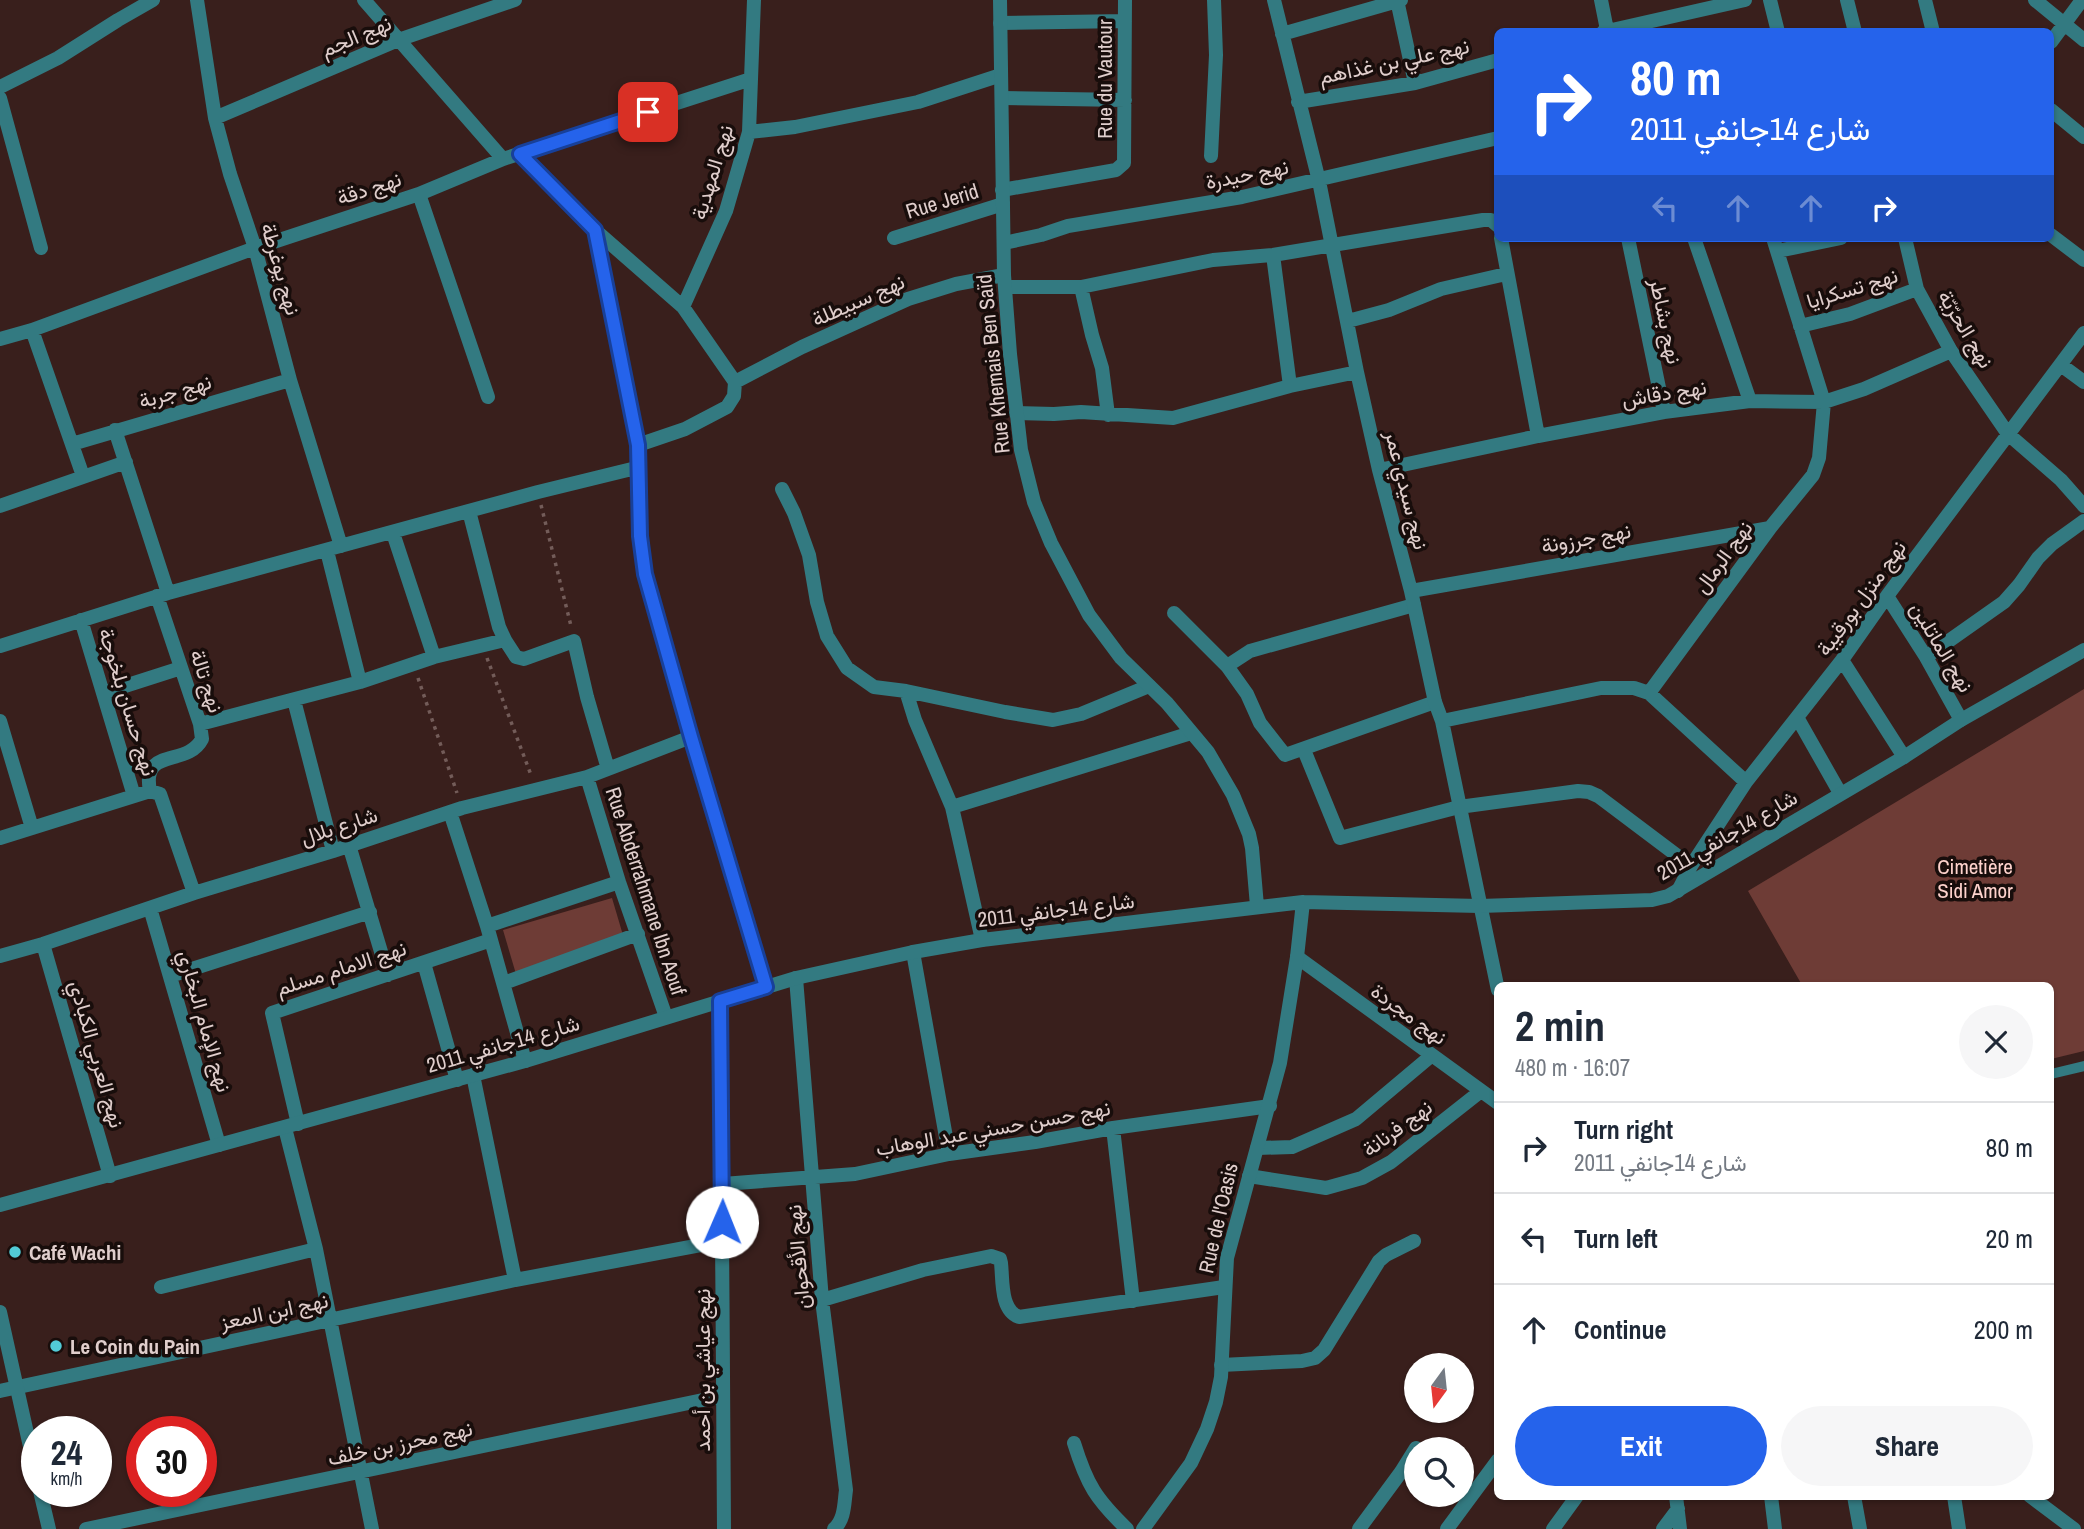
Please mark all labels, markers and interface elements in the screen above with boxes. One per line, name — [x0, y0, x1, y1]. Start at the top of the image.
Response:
street label: نهج الجم — [316, 8, 396, 64]
street label: Rue du Vautour — [1090, 19, 1119, 139]
street label: نهج علي بن غذاهم — [1316, 31, 1472, 94]
text: 80 m — [1630, 44, 1722, 110]
icon: right — [1515, 56, 1606, 147]
pin — [618, 82, 678, 142]
icon: arrive — [629, 93, 667, 131]
text: شارع 14جانفي 2011 — [1630, 107, 1870, 150]
street label: نهج المهدية — [684, 121, 740, 223]
street label: نهج حيدرة — [1203, 152, 1291, 196]
street label: نهج دقة — [333, 164, 405, 212]
street label: Rue Jerid — [902, 176, 982, 226]
icon: left — [1646, 189, 1684, 227]
icon: ahead — [1719, 189, 1757, 227]
icon: ahead — [1792, 189, 1830, 227]
icon: right — [1865, 189, 1903, 227]
street label: نهج يوغرطة — [254, 219, 308, 319]
street label: نهج تسكرايا — [1803, 260, 1901, 316]
street label: نهج سبيطلة — [807, 267, 909, 333]
street label: Rue Khemais Ben Saïd — [969, 273, 1017, 455]
street label: نهج بشاطر — [1643, 275, 1689, 367]
street label: نهج الحرّيّة — [1931, 284, 2001, 374]
street label: نهج جربة — [135, 367, 215, 415]
street label: نهج دقاش — [1619, 372, 1709, 414]
street label: نهج سيدي عمر — [1375, 426, 1436, 553]
street label: نهج الرمال — [1687, 515, 1759, 599]
street label: نهج جرزونة — [1539, 516, 1633, 560]
street label: نهج منزل بورقيبة — [1809, 534, 1913, 662]
street label: نهج الماتلين — [1903, 596, 1981, 698]
street label: نهج حسان بلخوجة — [92, 624, 164, 780]
street label: نهج تالة — [183, 646, 231, 716]
street label: Rue Abderrahmane Ibn Aouf — [599, 783, 693, 999]
street label: شارع 14جانفي 2011 — [1651, 783, 1804, 890]
street label: شارع بلال — [297, 800, 381, 852]
park label: Cimetière Sidi Amor — [1937, 852, 2013, 905]
street label: شارع 14جانفي 2011 — [976, 886, 1136, 937]
street label: نهج الامام مسلم — [272, 933, 410, 1003]
street label: نهج الإمام البخاري — [168, 947, 239, 1096]
street label: نهج العربي الكبادي — [59, 977, 132, 1132]
street label: نهج مجردة — [1365, 977, 1453, 1051]
text: 2 min — [1515, 998, 1605, 1054]
button: close — [1959, 1005, 2033, 1079]
street label: شارع 14جانفي 2011 — [423, 1008, 584, 1083]
text: 480 m · 16:07 — [1515, 1052, 1630, 1083]
street label: نهج حسن حسني عبد الوهاب — [873, 1093, 1113, 1166]
street label: نهج فرنانة — [1356, 1093, 1438, 1163]
text: Turn right — [1574, 1112, 1673, 1147]
icon: right — [1515, 1129, 1553, 1167]
text: 80 m — [1986, 1130, 2033, 1165]
text: شارع 14جانفي 2011 — [1574, 1147, 1747, 1178]
street label: Rue de l'Oasis — [1191, 1160, 1245, 1276]
position arrow — [685, 1185, 759, 1259]
street label: نهج الأقحوان — [779, 1204, 817, 1310]
icon: left — [1515, 1220, 1553, 1258]
text: Turn left — [1574, 1221, 1658, 1256]
text: 20 m — [1986, 1221, 2033, 1256]
place label: Café Wachi — [29, 1238, 121, 1267]
marker: Café Wachi — [7, 1244, 23, 1260]
street label: نهج ابن المعز — [216, 1285, 331, 1337]
street label: نهج عياشي بن أحمد — [688, 1289, 720, 1452]
icon: ahead — [1515, 1311, 1553, 1349]
text: Continue — [1574, 1312, 1666, 1347]
text: 200 m — [1974, 1312, 2033, 1347]
place label: Le Coin du Pain — [70, 1332, 200, 1361]
marker: Le Coin du Pain — [48, 1338, 64, 1354]
north arrow — [1404, 1353, 1474, 1423]
map controls — [1404, 1353, 1474, 1507]
button: Exit — [1515, 1406, 1767, 1486]
button: Share — [1781, 1406, 2033, 1486]
street label: نهج محرز بن خلف — [325, 1413, 475, 1473]
speed limit sign: 30 — [126, 1416, 217, 1507]
text: 24 — [51, 1429, 82, 1476]
button: search — [1404, 1437, 1474, 1507]
text: km/h — [51, 1466, 83, 1491]

